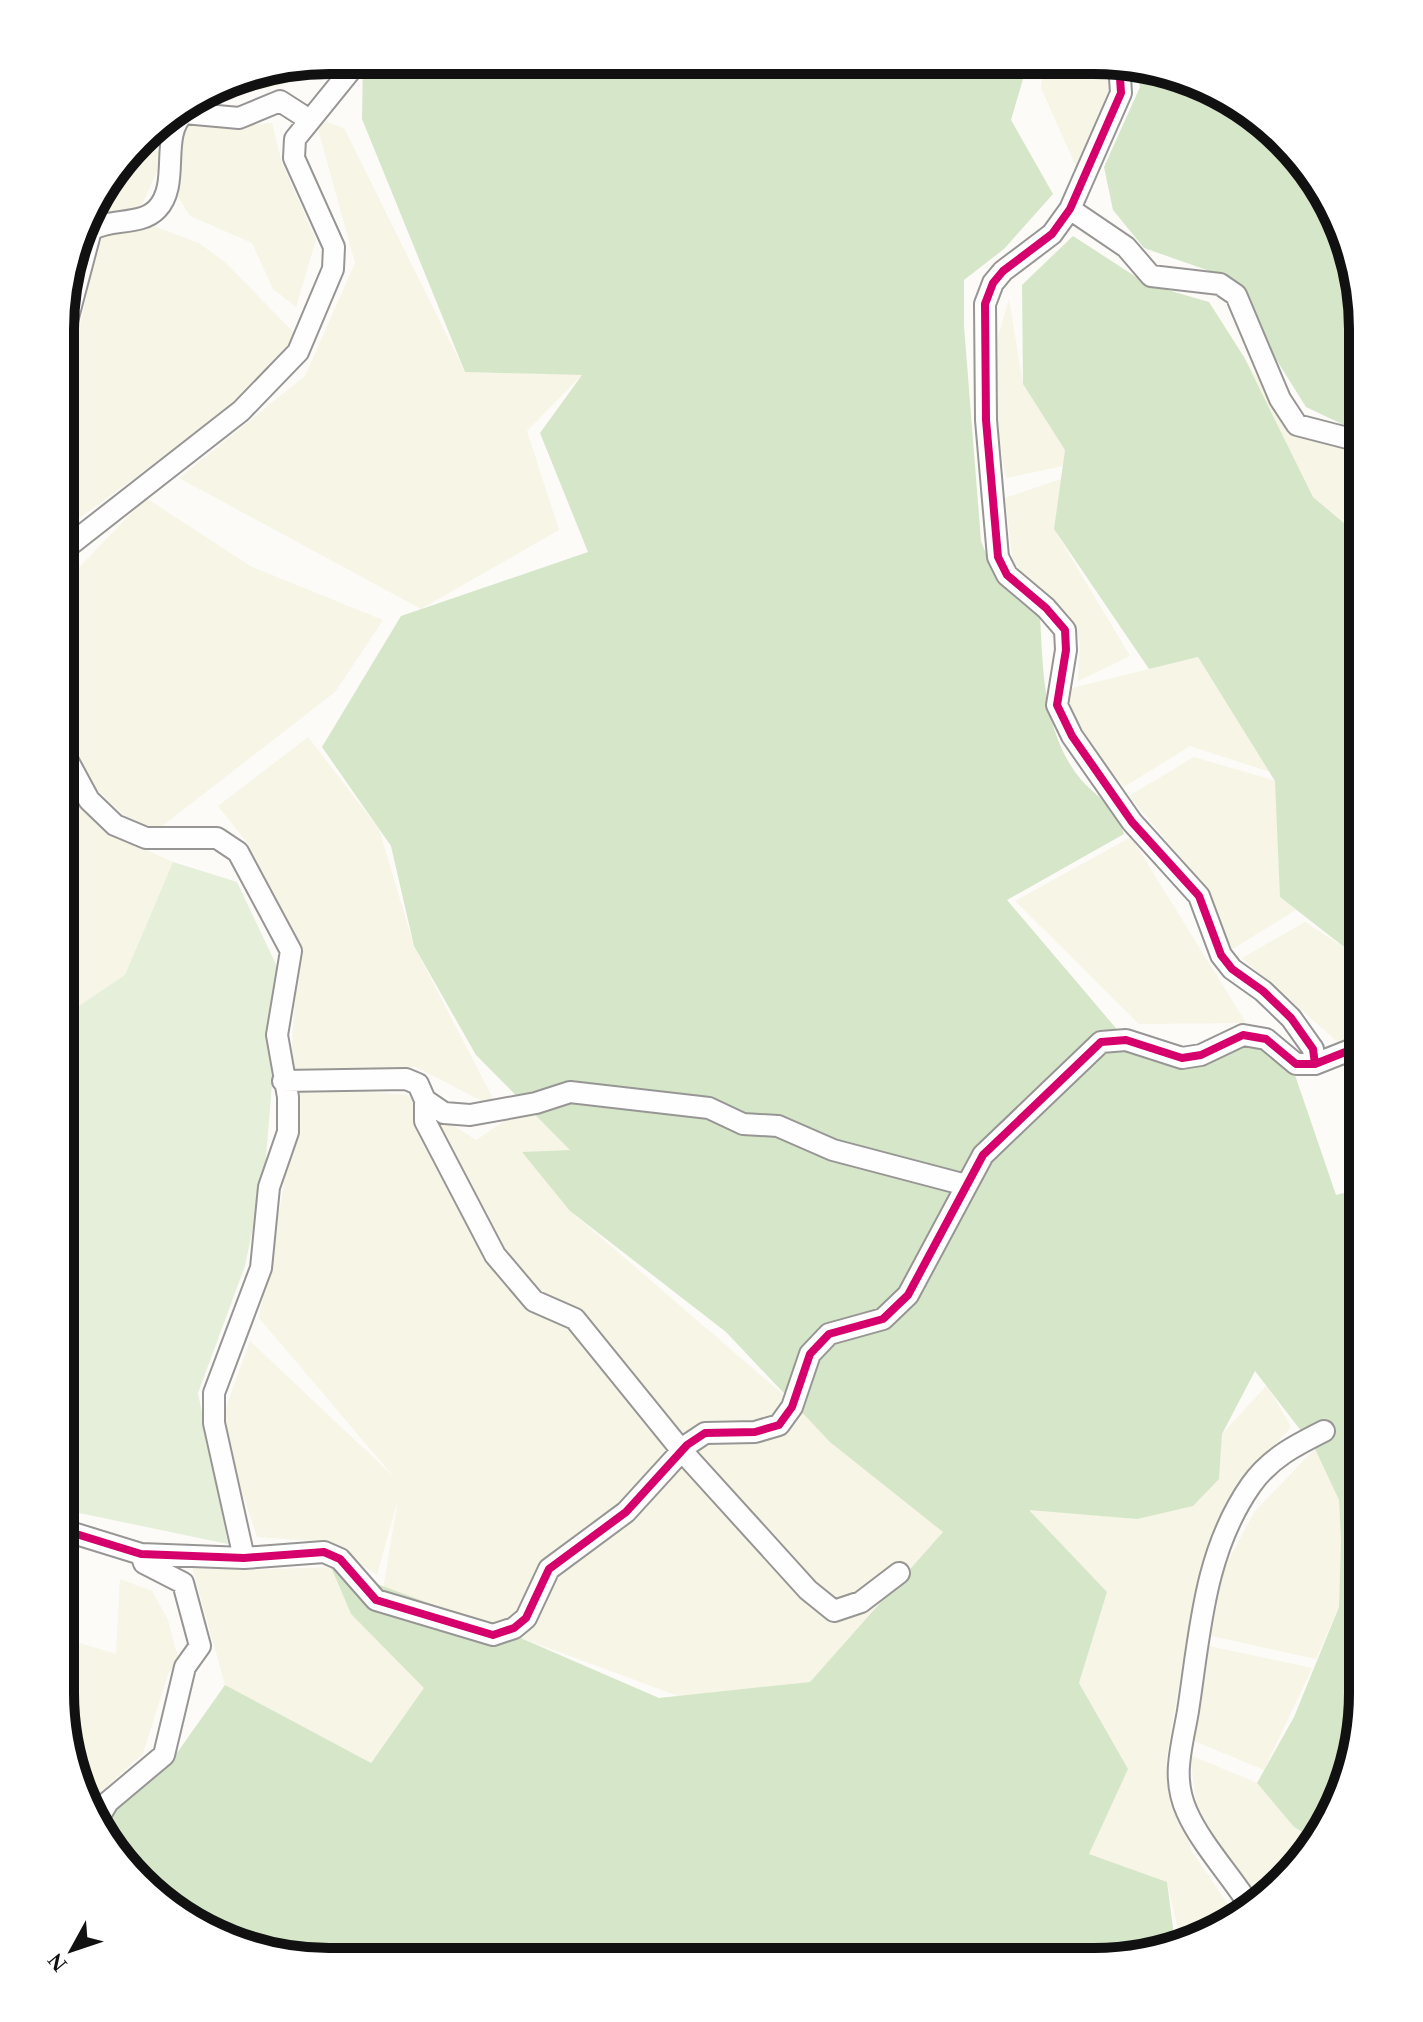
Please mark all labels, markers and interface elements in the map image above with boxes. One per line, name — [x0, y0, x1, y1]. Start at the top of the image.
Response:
north arrow — [32, 1910, 112, 1990]
text: N — [42, 1948, 72, 1977]

